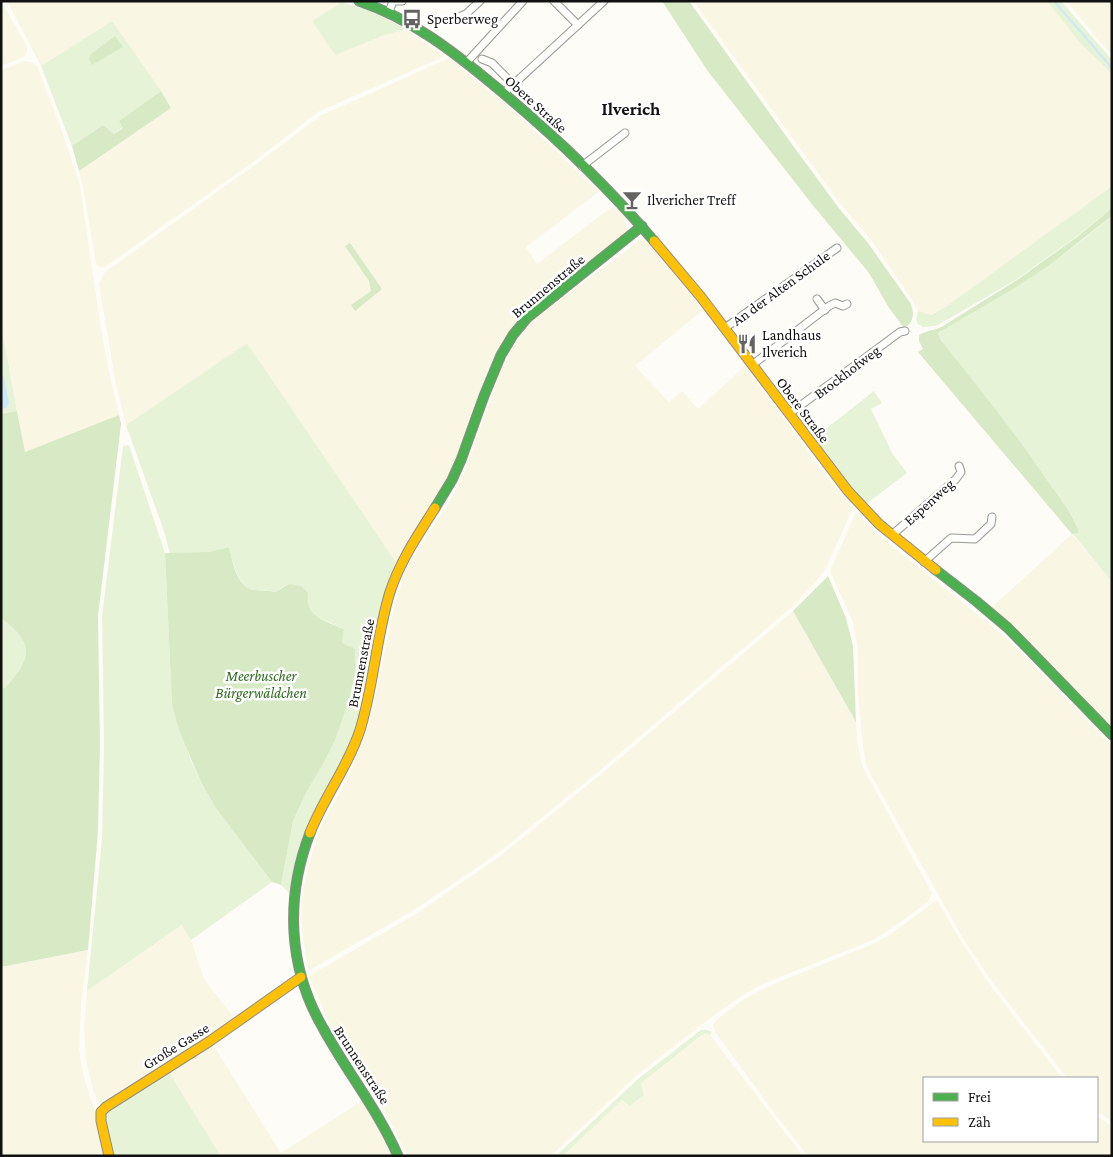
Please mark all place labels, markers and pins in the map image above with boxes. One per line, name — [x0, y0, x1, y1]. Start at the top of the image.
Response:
bus stop icon: Sperberweg — [401, 8, 423, 30]
place label: Sperberweg — [427, 11, 498, 28]
bar icon: Ilvericher Treff — [621, 189, 643, 211]
place label: Ilvericher Treff — [647, 192, 737, 208]
place label: Landhaus Ilverich — [762, 327, 821, 360]
restaurant icon: Landhaus Ilverich — [736, 333, 758, 355]

